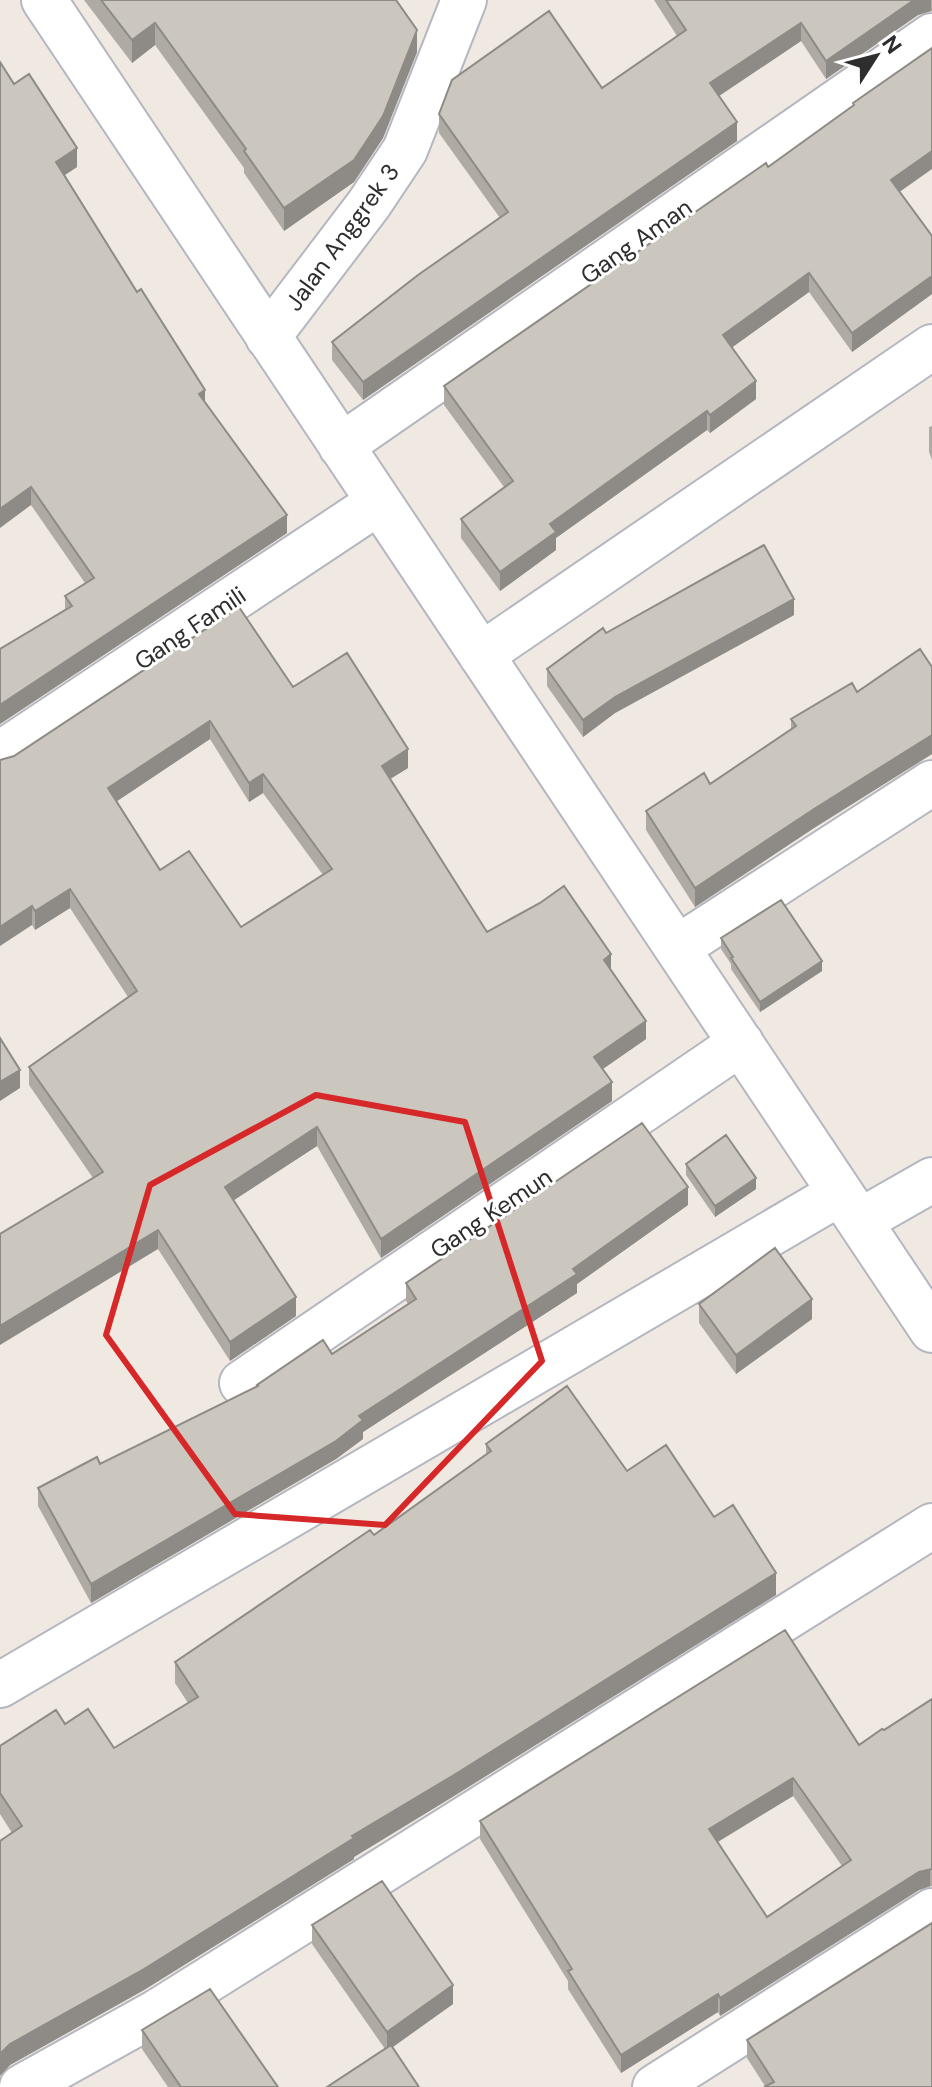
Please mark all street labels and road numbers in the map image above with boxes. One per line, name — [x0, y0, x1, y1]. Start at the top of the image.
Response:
street label: Jalan Anggrek 3 — [278, 157, 406, 317]
street label: Gang Aman — [574, 191, 698, 291]
street label: Gang Famili — [128, 579, 252, 677]
street label: Gang Kemun — [424, 1161, 558, 1265]

